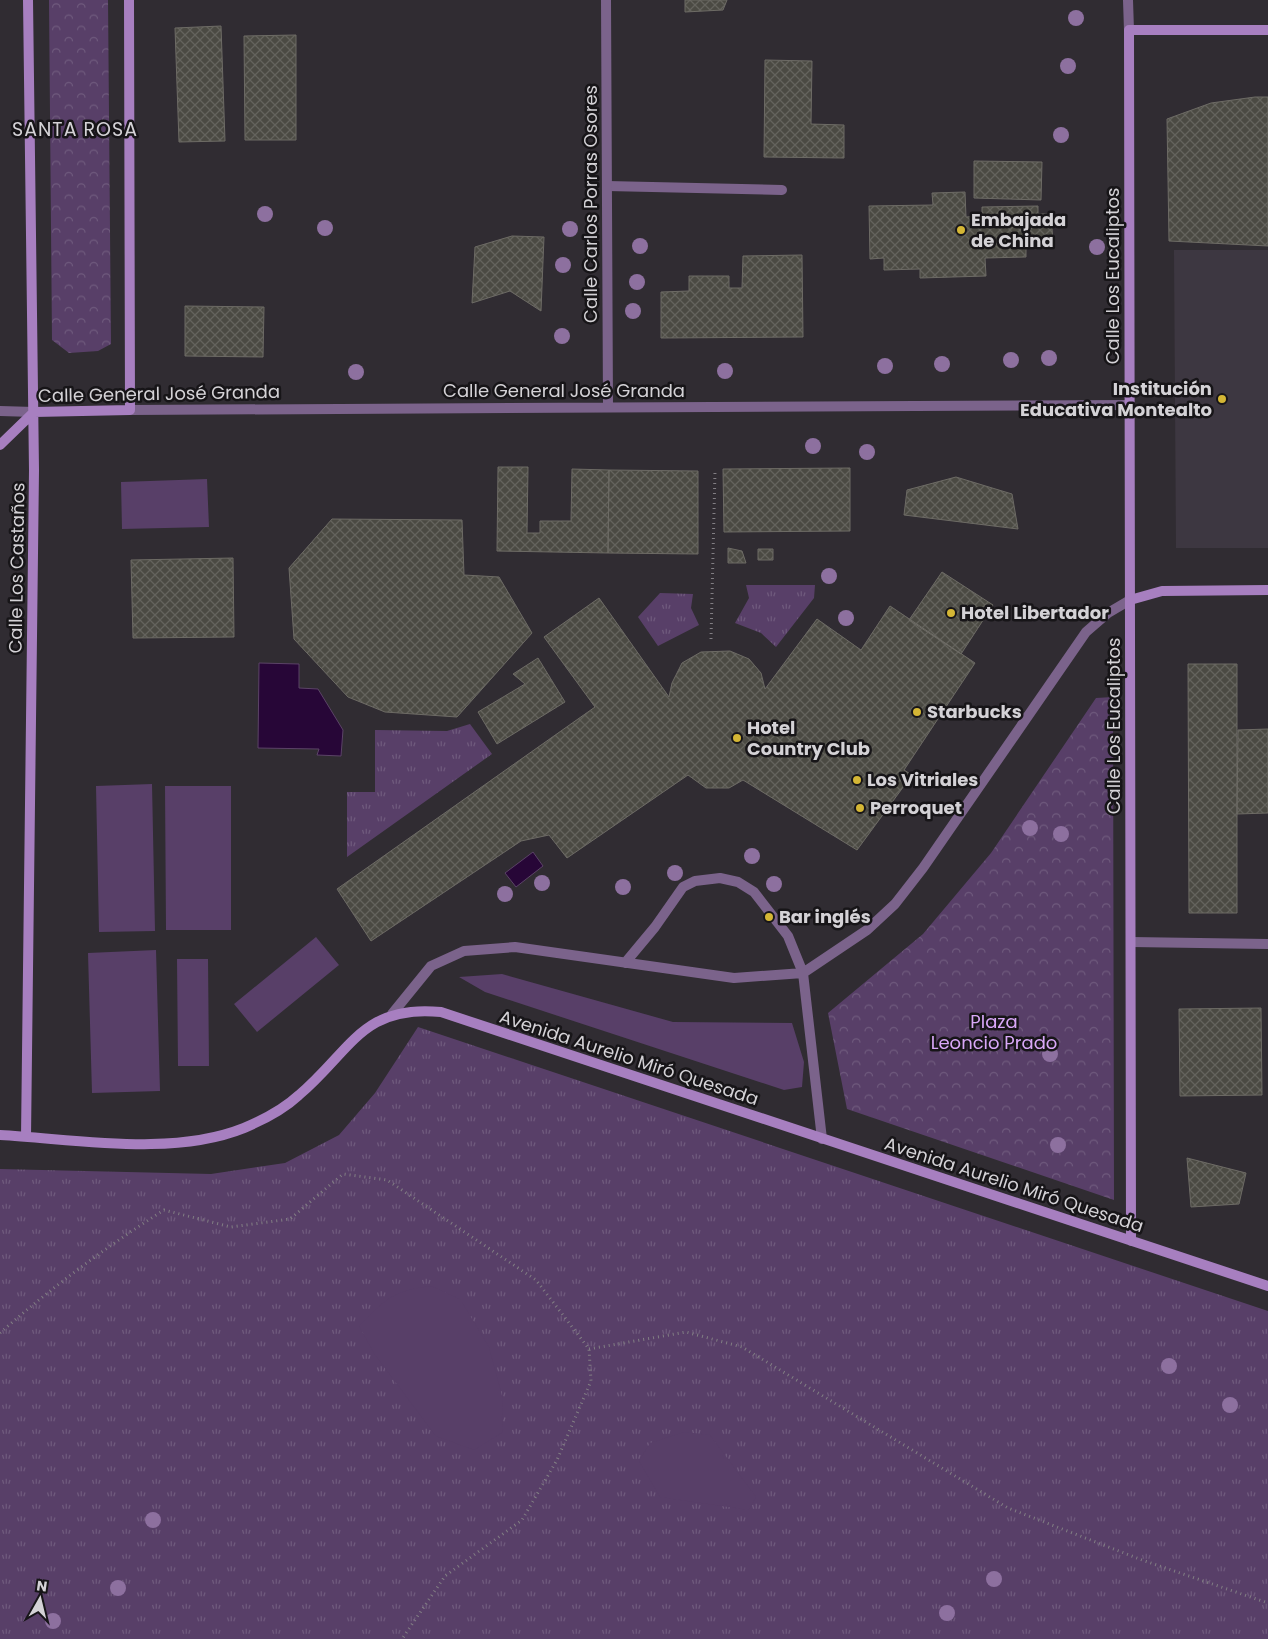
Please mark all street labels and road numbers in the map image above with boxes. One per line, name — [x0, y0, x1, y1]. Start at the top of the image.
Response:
street label: Calle Carlos Porras Osores — [578, 85, 603, 323]
street label: Calle Los Eucaliptos — [1100, 188, 1125, 364]
street label: Calle General José Granda — [443, 378, 685, 403]
street label: Calle General José Granda — [38, 379, 280, 408]
street label: Calle Los Castaños — [3, 482, 30, 654]
street label: Calle Los Eucaliptos — [1101, 638, 1126, 814]
street label: Avenida Aurelio Miró Quesada — [496, 1004, 762, 1111]
street label: Avenida Aurelio Miró Quesada — [881, 1131, 1147, 1238]

